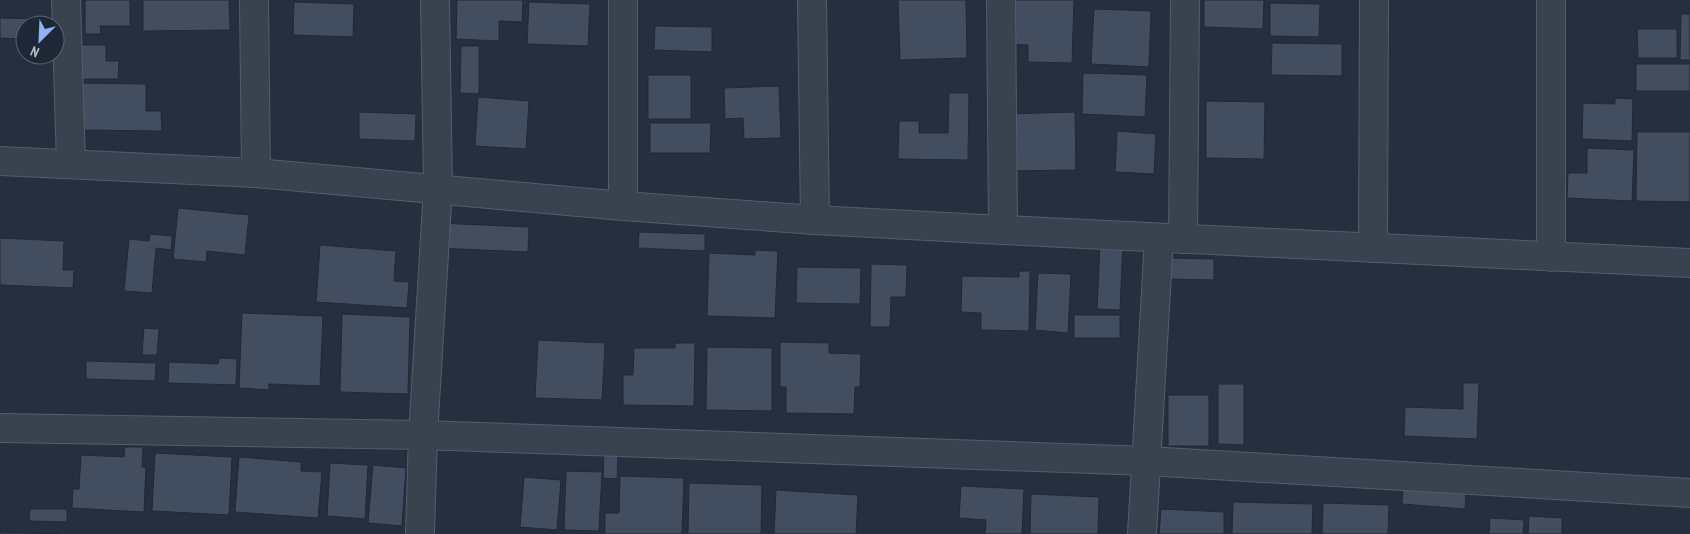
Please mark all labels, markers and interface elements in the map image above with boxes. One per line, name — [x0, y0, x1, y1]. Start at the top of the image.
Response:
north arrow — [15, 15, 65, 65]
text: N — [28, 42, 42, 62]

